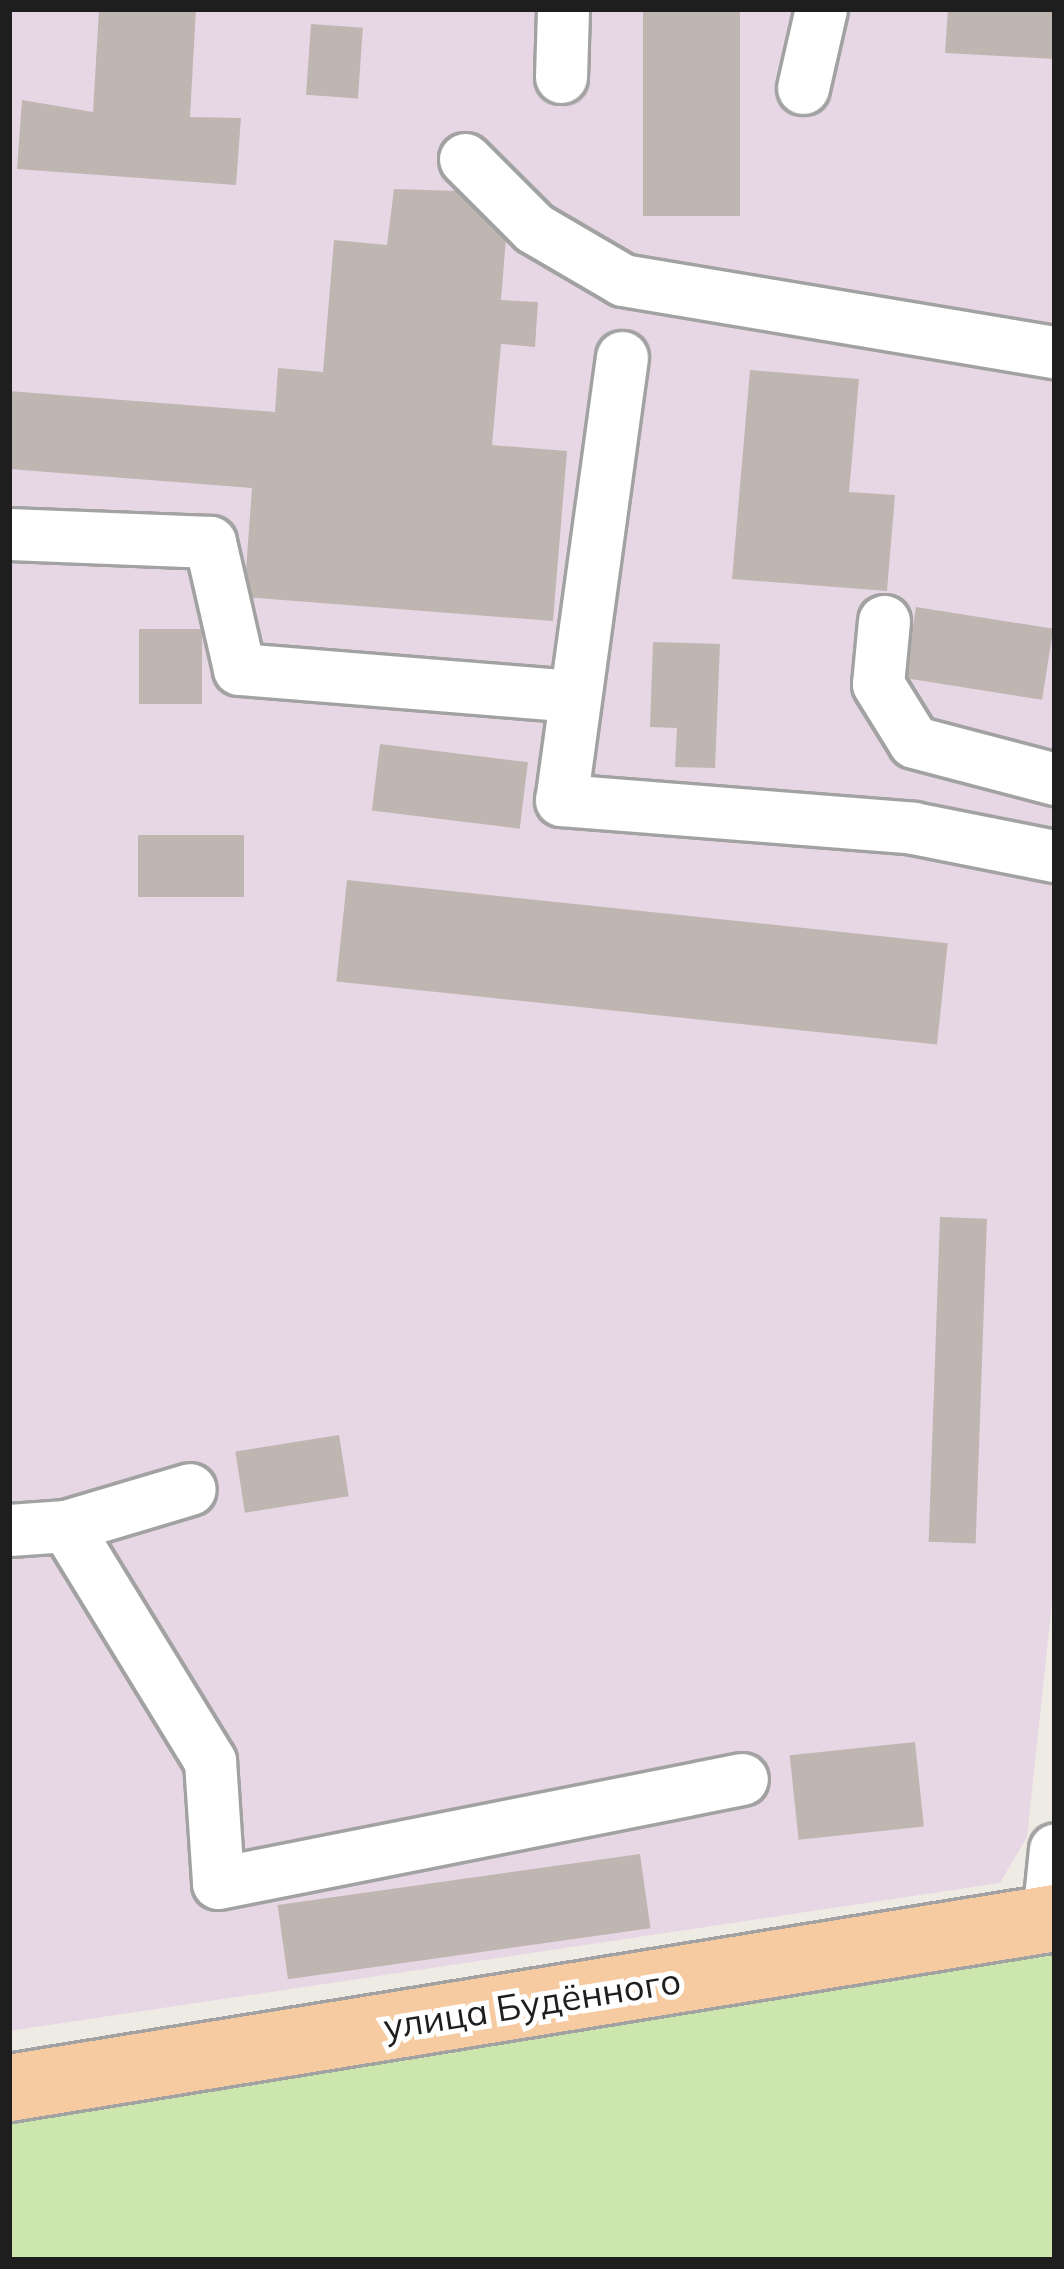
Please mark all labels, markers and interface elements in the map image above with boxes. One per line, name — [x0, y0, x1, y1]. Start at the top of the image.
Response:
street label: улица Будённого — [380, 1958, 684, 2048]

